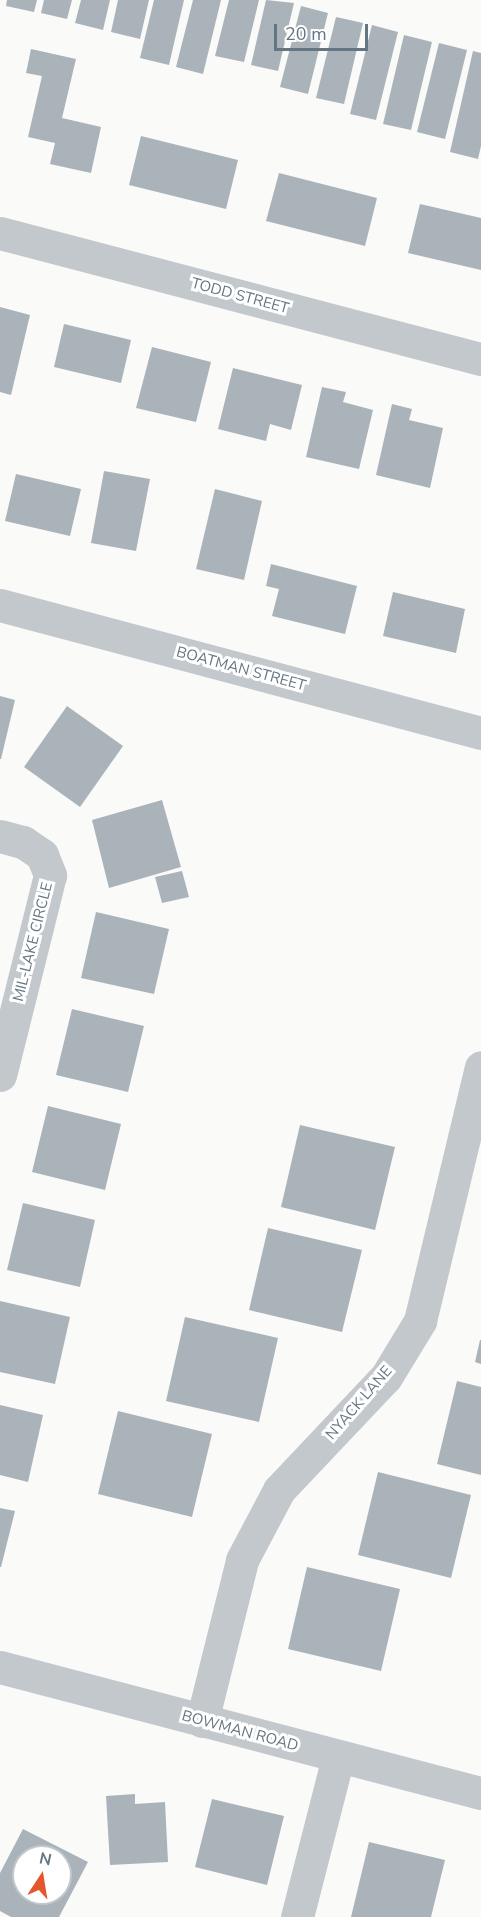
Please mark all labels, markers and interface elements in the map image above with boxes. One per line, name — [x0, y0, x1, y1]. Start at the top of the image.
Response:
scale bar — [277, 12, 372, 50]
text: 20 m — [285, 22, 327, 46]
street label: TODD STREET — [189, 274, 291, 318]
street label: BOATMAN STREET — [174, 643, 308, 695]
street label: MIL-LAKE CIRCLE — [9, 881, 57, 1003]
street label: NYACK LANE — [322, 1362, 396, 1444]
street label: BOWMAN ROAD — [180, 1707, 300, 1755]
north arrow — [12, 1845, 72, 1905]
text: N — [37, 1847, 53, 1871]

